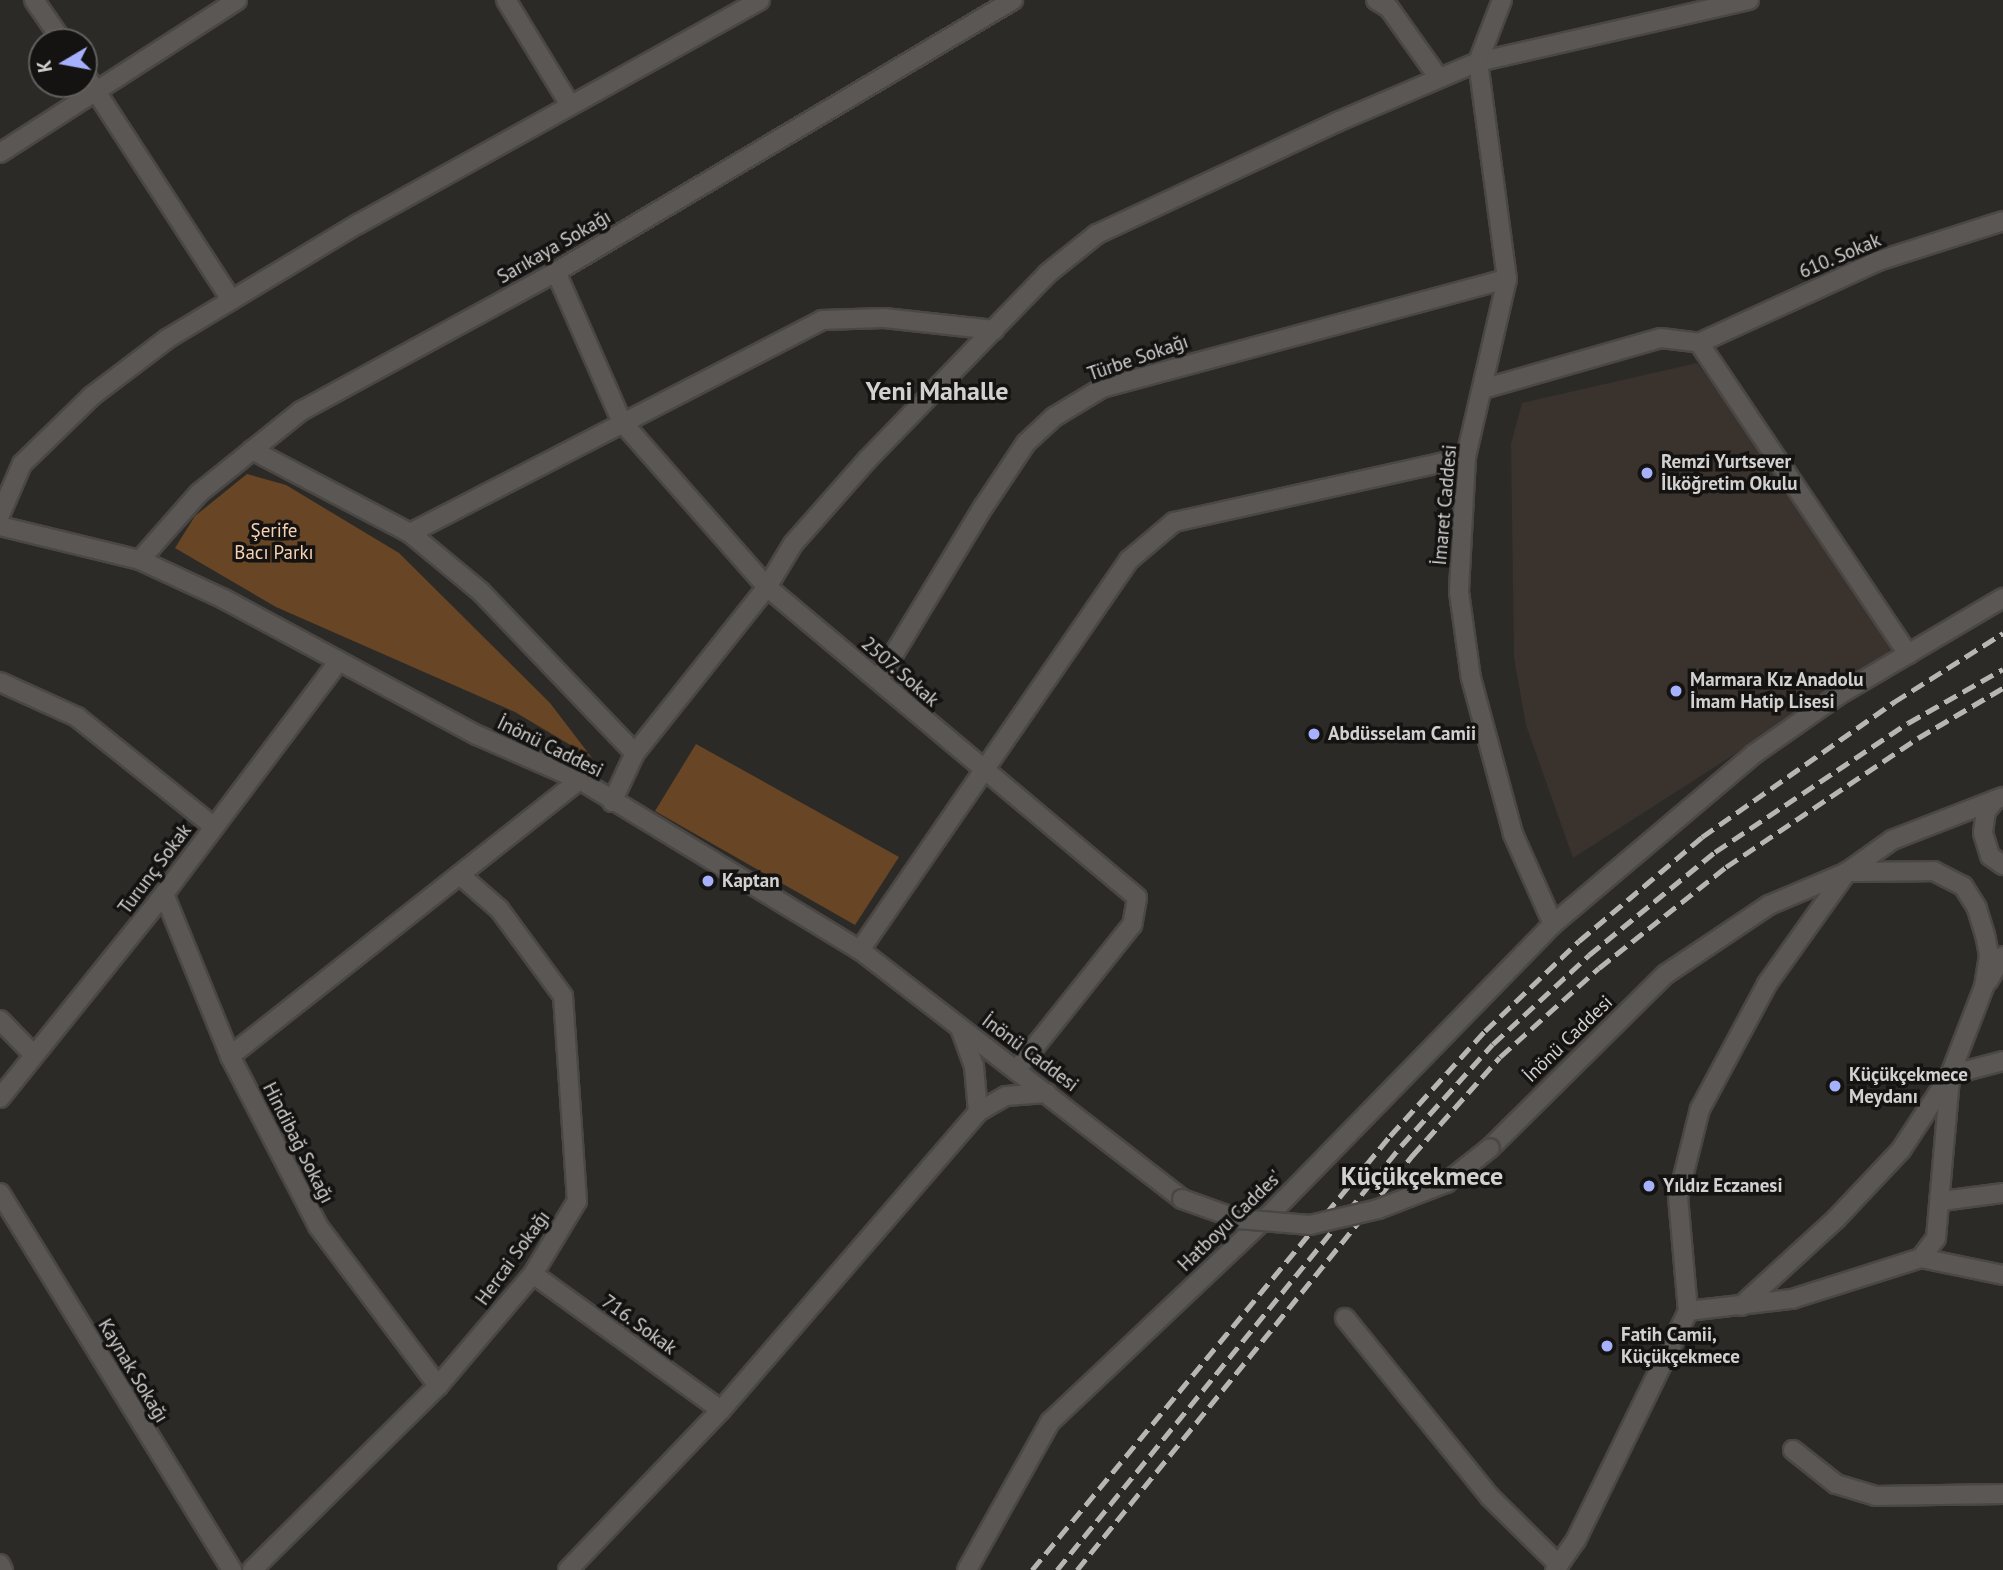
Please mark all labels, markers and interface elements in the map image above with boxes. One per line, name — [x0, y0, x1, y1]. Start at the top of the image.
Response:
north arrow — [28, 28, 98, 98]
text: K — [31, 58, 57, 74]
street label: Sarıkaya Sokağı — [493, 205, 615, 289]
street label: 610. Sokak — [1795, 228, 1885, 284]
street label: Türbe Sokağı — [1085, 330, 1191, 386]
district label: Yeni Mahalle — [866, 375, 1008, 407]
street label: İmaret Caddesi — [1428, 444, 1462, 566]
place label: Remzi Yurtsever İlköğretim Okulu — [1661, 451, 1798, 495]
marker: Remzi Yurtsever İlköğretim Okulu — [1639, 465, 1655, 481]
park label: Şerife Bacı Parkı — [234, 520, 314, 564]
street label: 2507. Sokak — [856, 632, 944, 712]
place label: Marmara Kız Anadolu İmam Hatip Lisesi — [1690, 669, 1865, 713]
marker: Marmara Kız Anadolu İmam Hatip Lisesi — [1668, 683, 1684, 699]
street label: İnönü Caddesi — [493, 712, 607, 782]
place label: Abdüsselam Camii — [1328, 723, 1476, 745]
marker: Abdüsselam Camii — [1306, 726, 1322, 742]
street label: Turunç Sokak — [114, 819, 196, 919]
place label: Kaptan — [722, 870, 779, 892]
marker: Kaptan — [700, 873, 716, 889]
street label: İnönü Caddesi — [1519, 991, 1617, 1087]
street label: İnönü Caddesi — [977, 1009, 1083, 1097]
place label: Küçükçekmece Meydanı — [1849, 1064, 1968, 1108]
marker: Küçükçekmece Meydanı — [1827, 1078, 1843, 1094]
street label: Hindibağ Sokağı — [258, 1079, 338, 1207]
district label: Küçükçekmece — [1341, 1160, 1503, 1192]
street label: Hatboyu Caddes' — [1173, 1166, 1287, 1276]
place label: Yıldız Eczanesi — [1663, 1175, 1783, 1197]
marker: Yıldız Eczanesi — [1641, 1178, 1657, 1194]
street label: Hercai Sokağı — [471, 1206, 555, 1310]
street label: 716. Sokak — [597, 1290, 681, 1360]
street label: Kaynak Sokağı — [93, 1315, 173, 1427]
place label: Fatih Camii, Küçükçekmece — [1621, 1324, 1740, 1368]
marker: Fatih Camii, Küçükçekmece — [1599, 1338, 1615, 1354]

